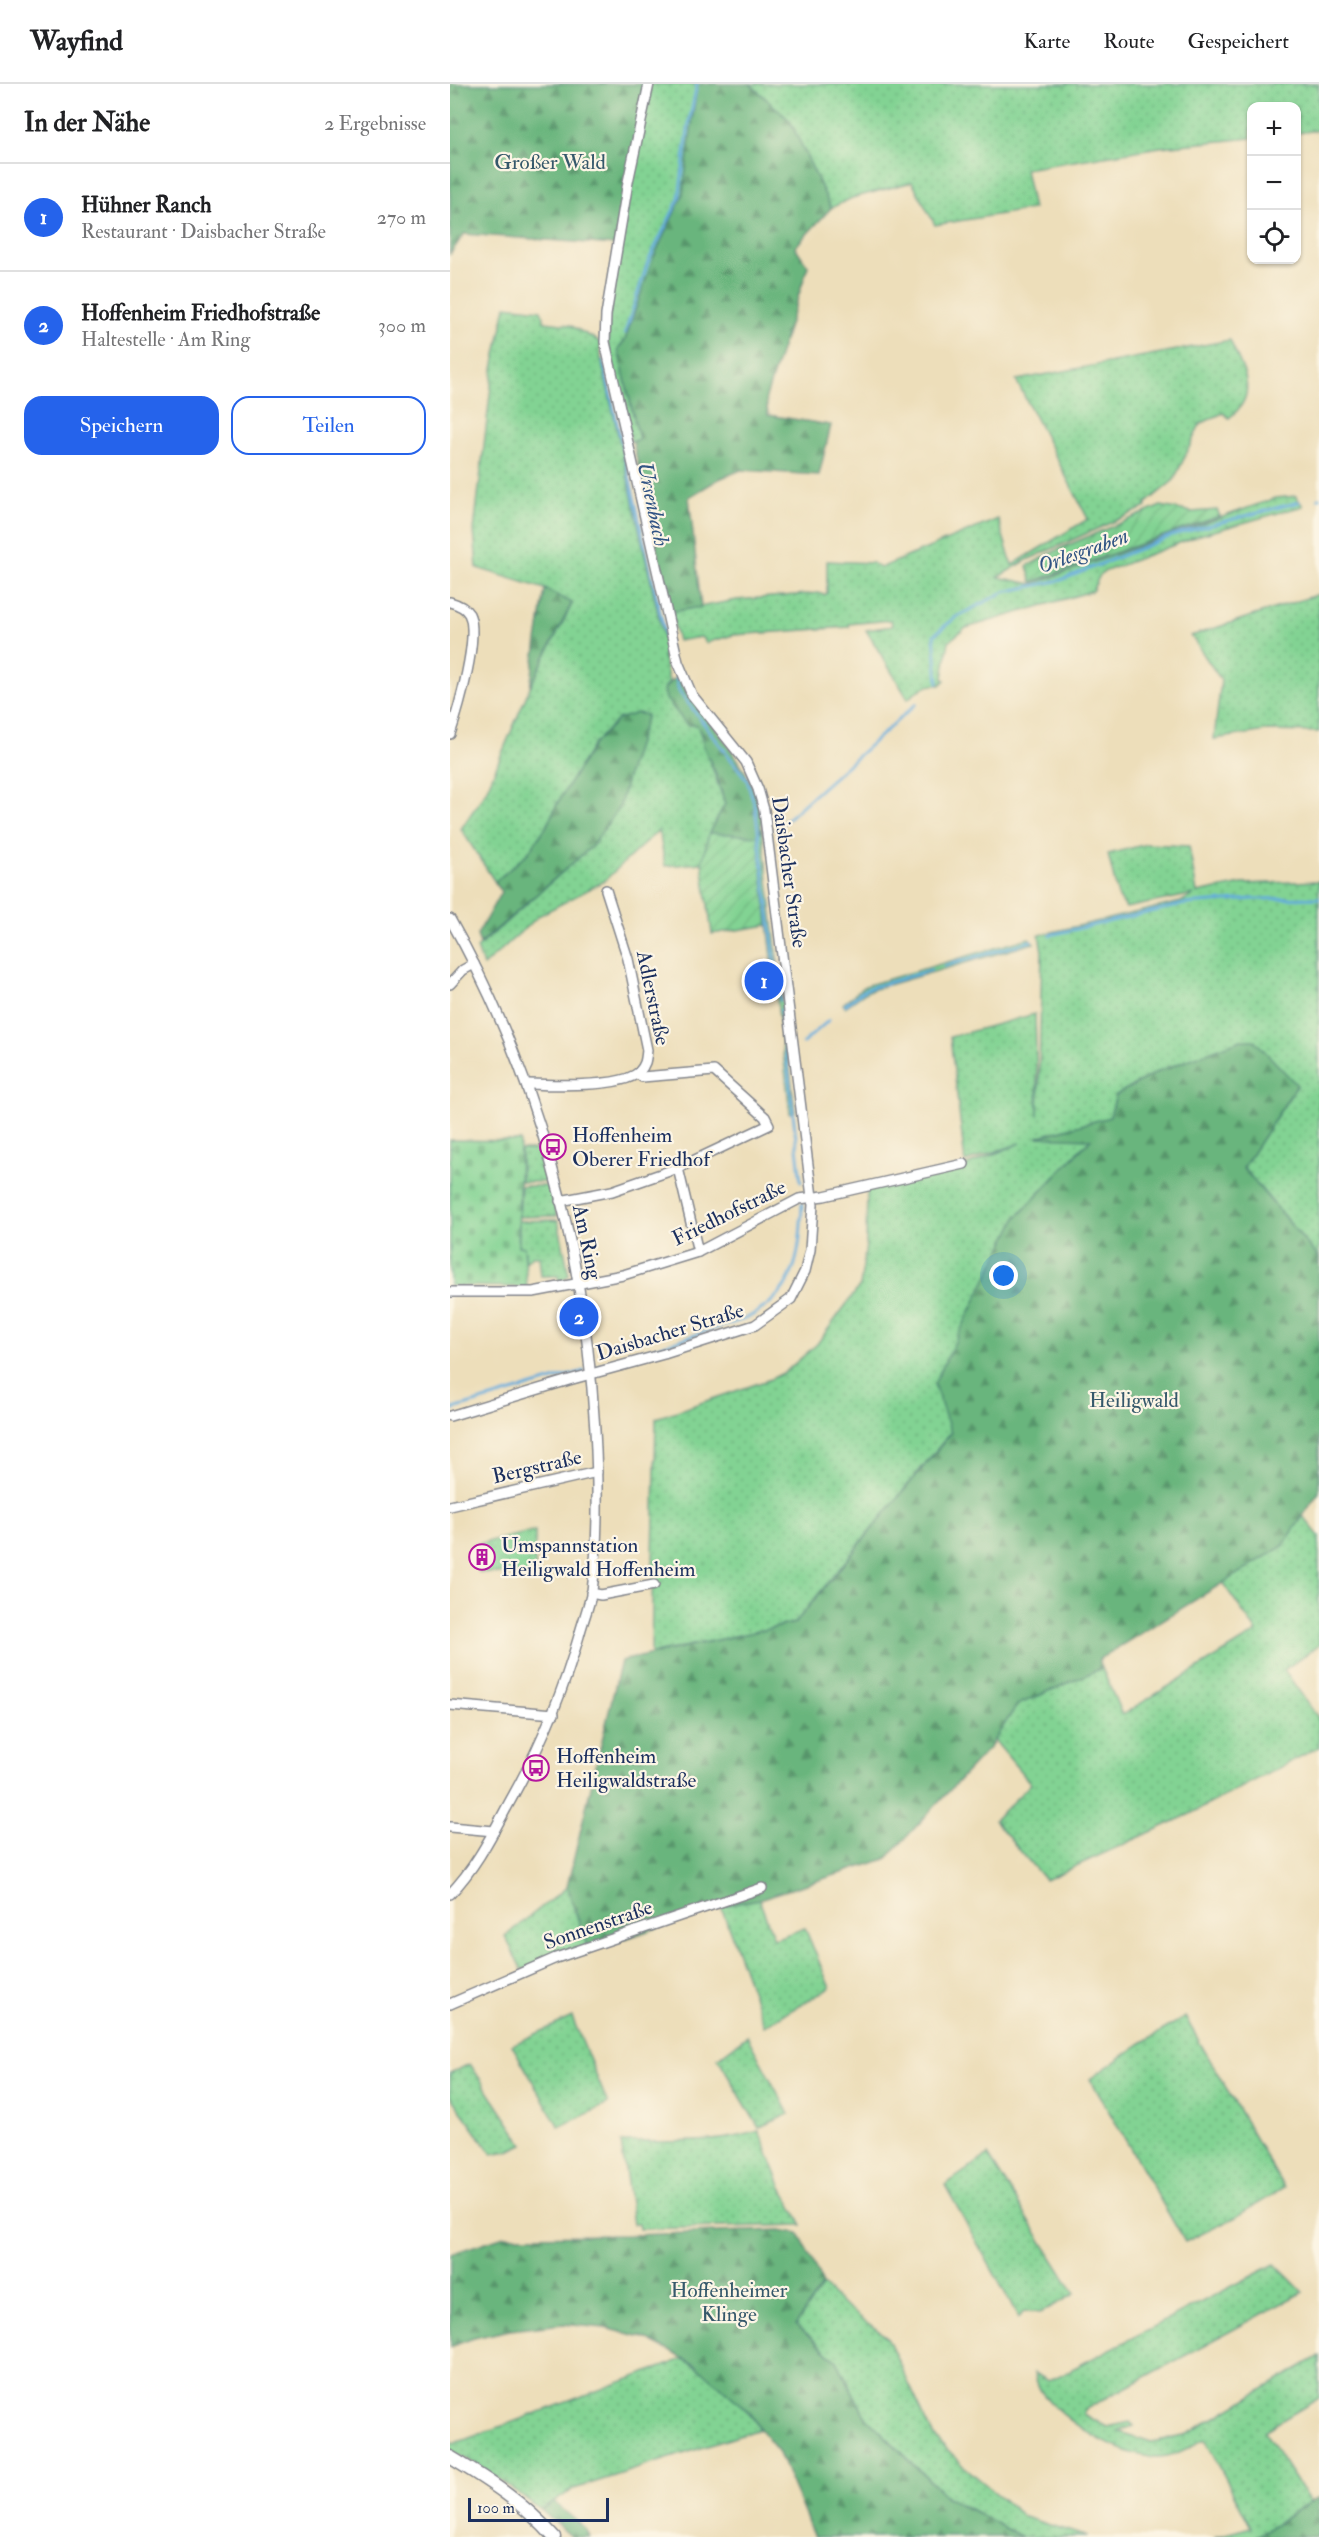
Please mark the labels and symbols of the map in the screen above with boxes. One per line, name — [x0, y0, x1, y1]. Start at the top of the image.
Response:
park label: Großer Wald — [494, 149, 606, 176]
water label: Ursenbach — [630, 459, 676, 549]
water label: Orlesgraben — [1034, 522, 1132, 580]
street label: Daisbacher Straße — [765, 794, 813, 950]
street label: Adlerstraße — [630, 947, 676, 1048]
pin: 1 — [744, 958, 784, 1004]
place label: Hoffenheim Oberer Friedhof — [572, 1122, 713, 1173]
bus stop icon: Hoffenheim Oberer Friedhof — [538, 1132, 568, 1162]
street label: Friedhofstraße — [668, 1174, 791, 1252]
street label: Am Ring — [566, 1201, 608, 1283]
your location — [989, 1261, 1018, 1290]
pin: 2 — [560, 1294, 598, 1340]
street label: Daisbacher Straße — [593, 1297, 747, 1367]
park label: Heiligwald — [1089, 1387, 1180, 1414]
street label: Bergstraße — [490, 1444, 585, 1490]
place label: Umspannstation Heiligwald Hoffenheim — [501, 1532, 696, 1583]
building icon: Umspannstation Heiligwald Hoffenheim — [467, 1542, 497, 1572]
place label: Hoffenheim Heiligwaldstraße — [556, 1743, 697, 1794]
bus stop icon: Hoffenheim Heiligwaldstraße — [521, 1753, 551, 1783]
street label: Sonnenstraße — [540, 1894, 656, 1956]
park label: Hoffenheimer Klinge — [671, 2277, 788, 2328]
scale bar — [468, 2495, 609, 2522]

